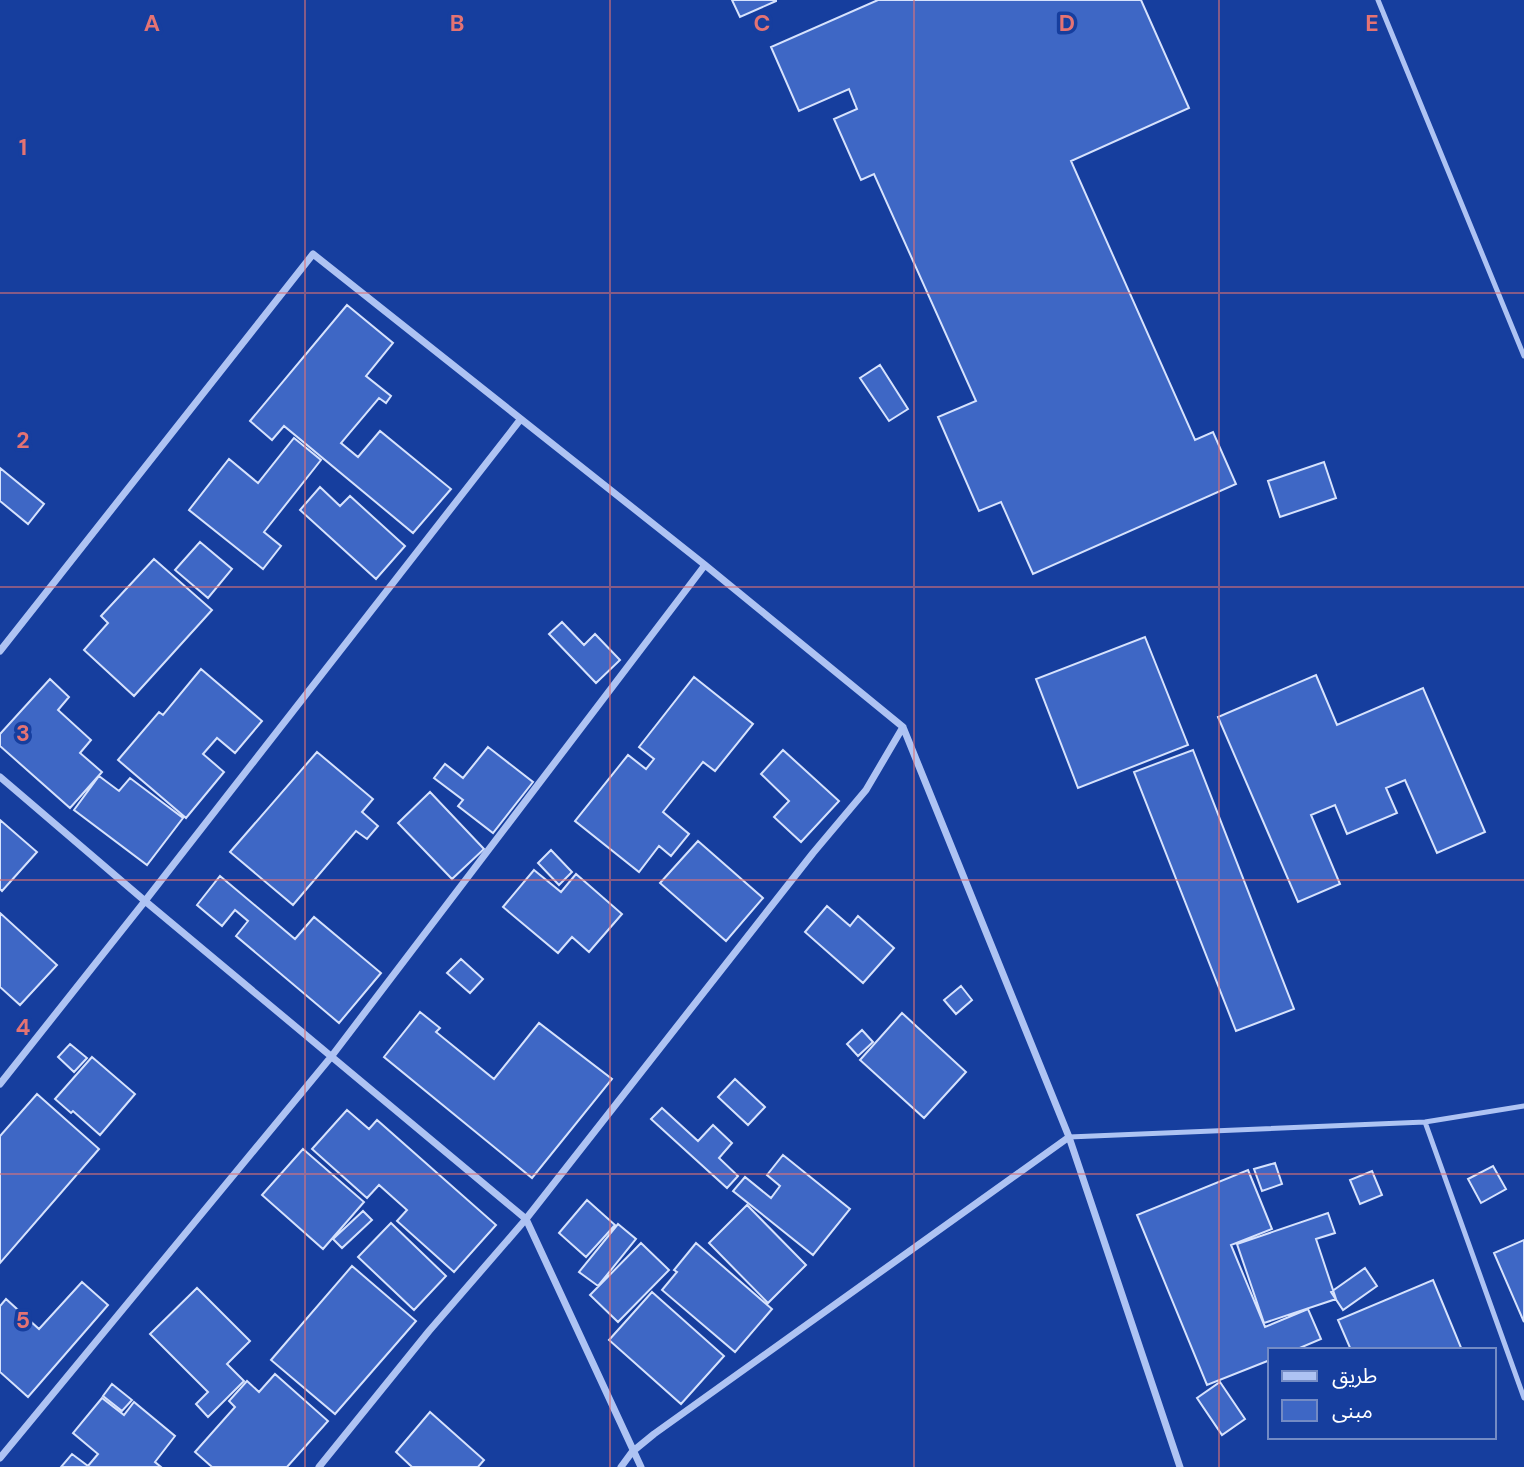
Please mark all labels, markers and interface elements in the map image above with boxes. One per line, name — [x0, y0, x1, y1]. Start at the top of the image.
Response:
text: A — [144, 8, 160, 38]
text: B — [450, 8, 464, 38]
text: C — [754, 8, 770, 38]
text: D — [1059, 8, 1075, 38]
text: E — [1365, 8, 1379, 38]
text: 1 — [19, 132, 27, 162]
text: 2 — [16, 425, 30, 455]
text: 3 — [16, 718, 30, 748]
text: 4 — [16, 1012, 31, 1042]
text: 5 — [16, 1305, 30, 1335]
legend — [1268, 1348, 1496, 1439]
text: طريق — [1332, 1362, 1377, 1390]
text: مبنى — [1332, 1397, 1373, 1425]

